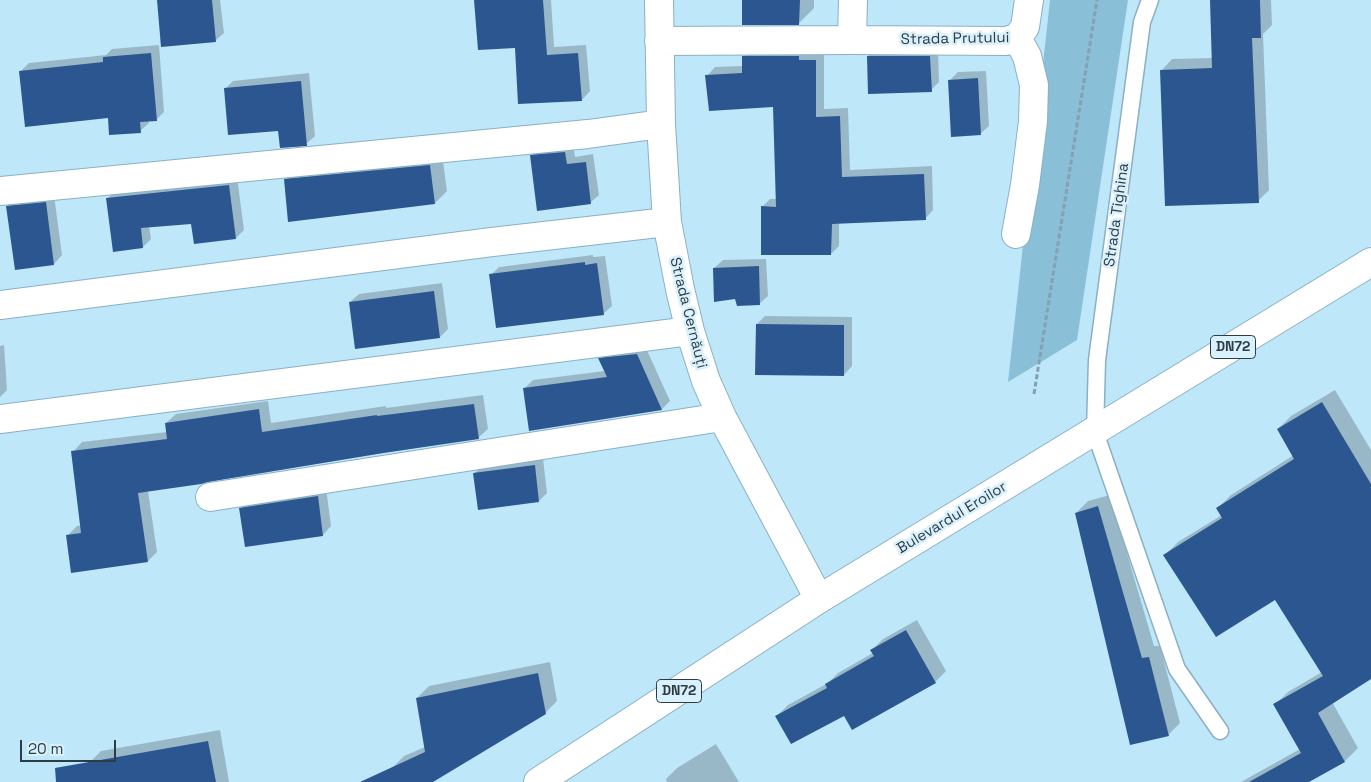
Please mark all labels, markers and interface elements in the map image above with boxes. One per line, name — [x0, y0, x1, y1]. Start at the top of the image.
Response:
street label: Strada Prutului — [901, 29, 1009, 49]
street label: Strada Tighina — [1101, 162, 1133, 268]
street label: Strada Cernăuți — [666, 256, 710, 370]
road number: DN72 — [1210, 336, 1256, 358]
street label: Bulevardul Eroilor — [894, 478, 1010, 558]
road number: DN72 — [656, 679, 702, 702]
scale bar — [22, 730, 119, 762]
text: 20 m — [28, 739, 63, 758]

